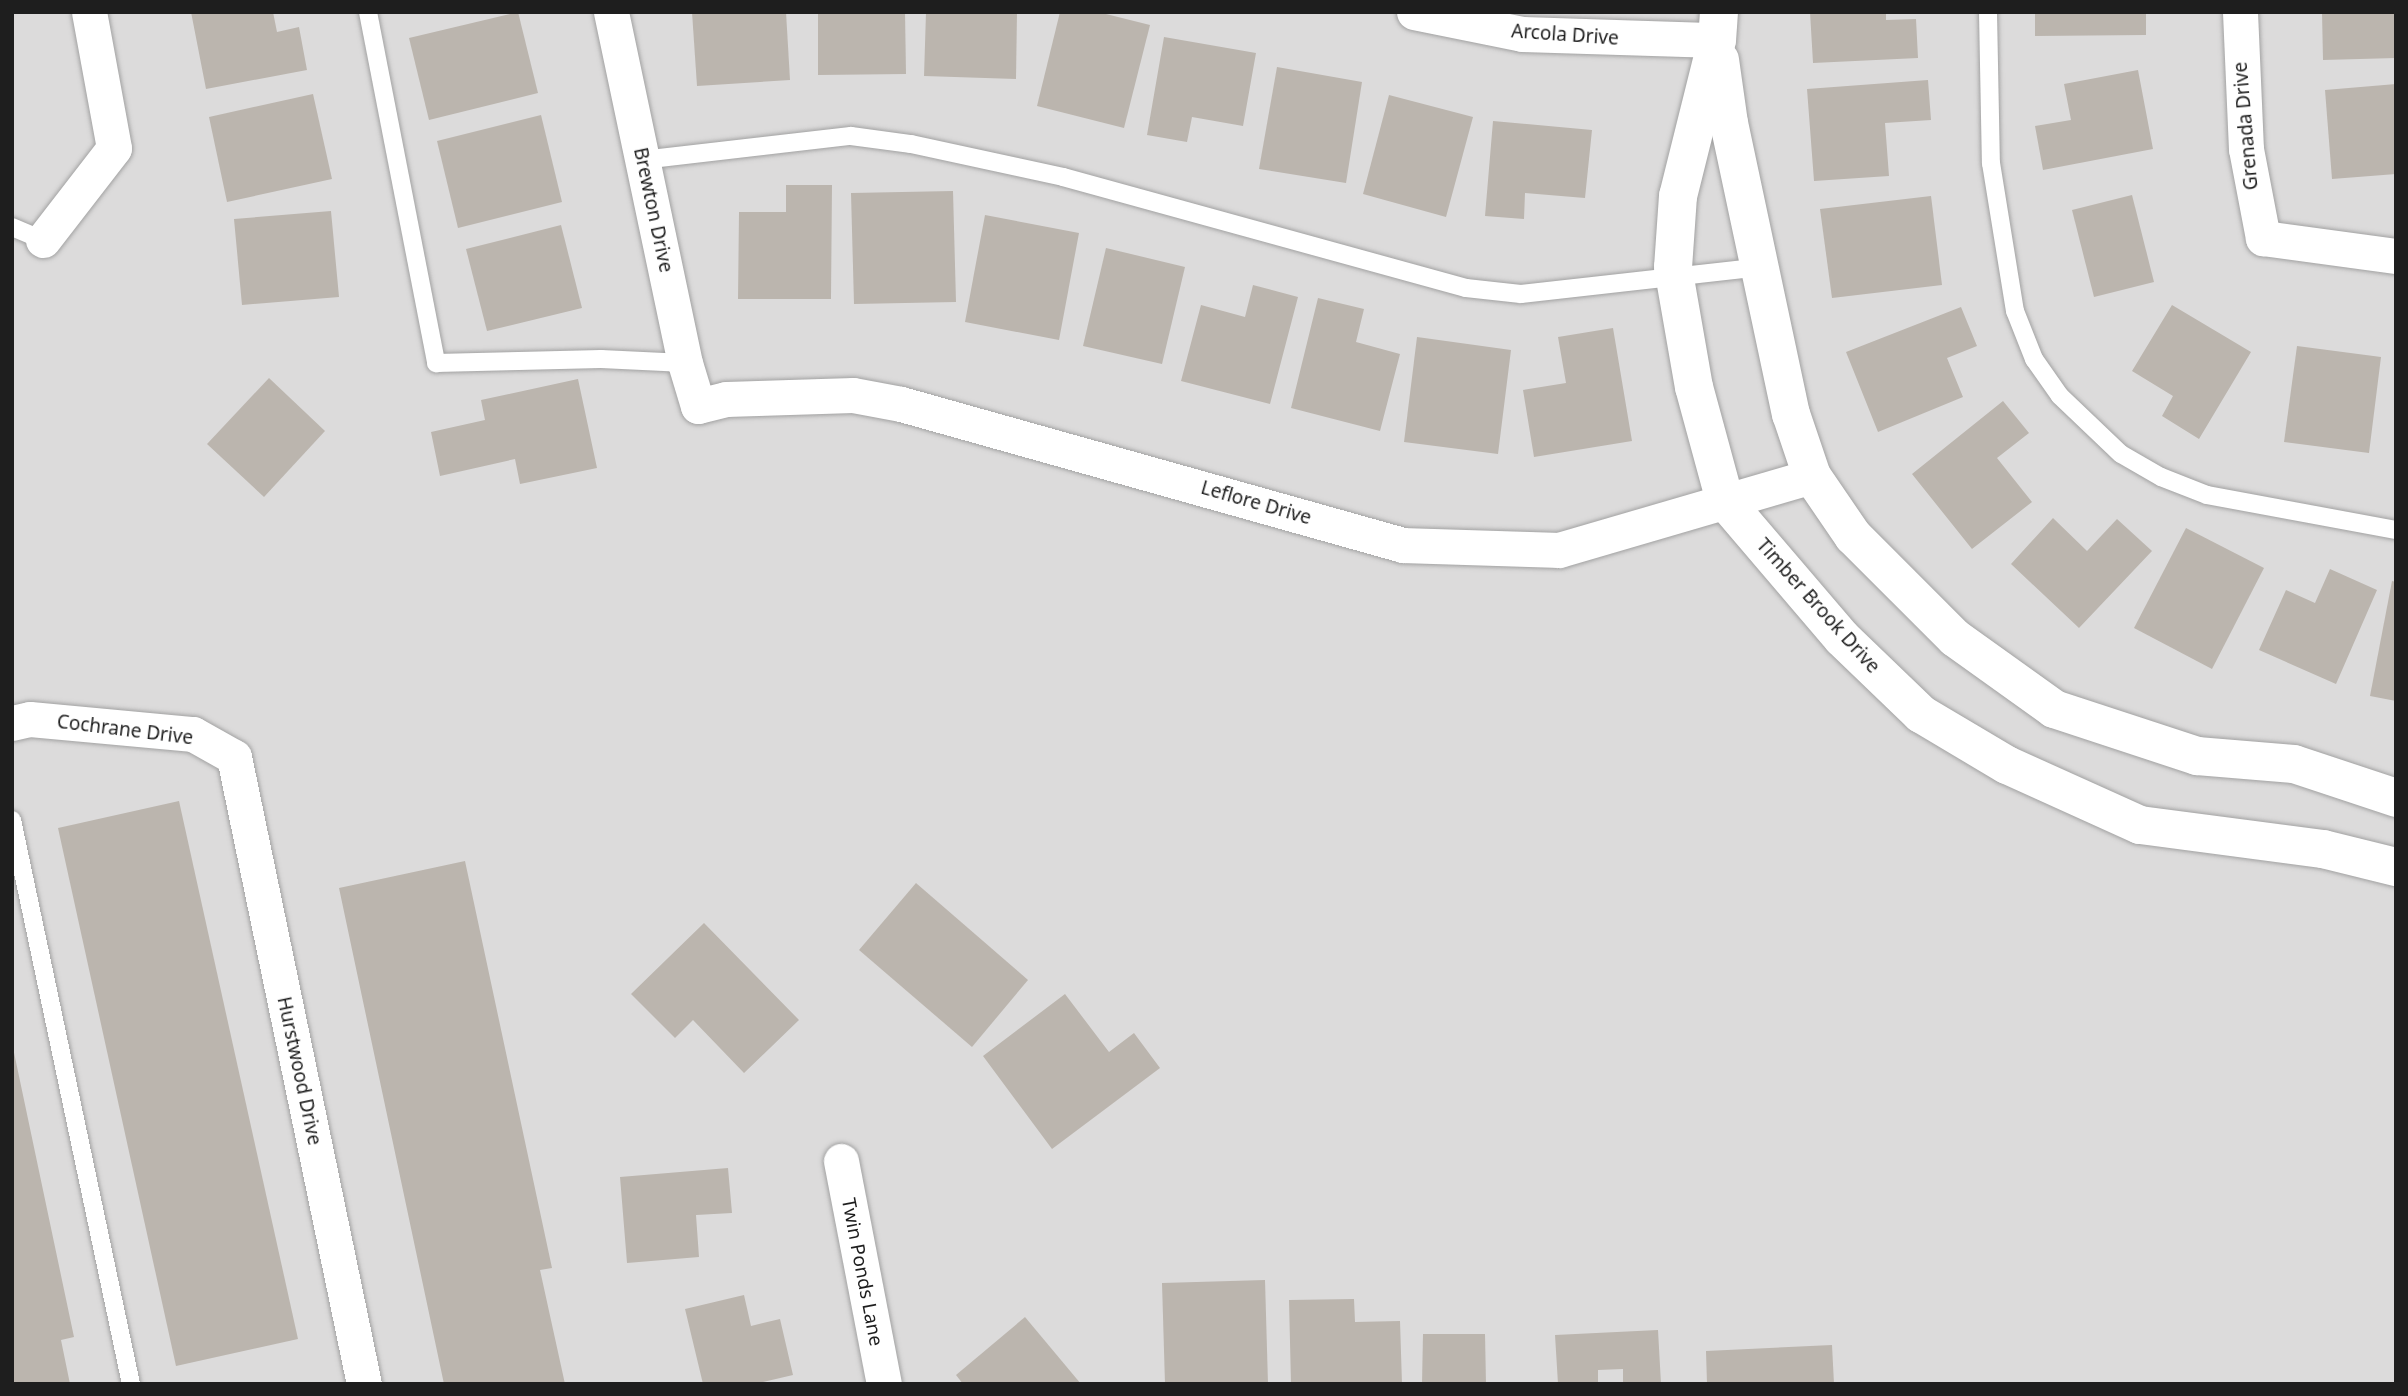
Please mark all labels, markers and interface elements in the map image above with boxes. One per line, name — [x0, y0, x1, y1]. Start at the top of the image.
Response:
street label: Arcola Drive — [1510, 20, 1620, 50]
street label: Grenada Drive — [2229, 61, 2263, 191]
street label: Brewton Drive — [629, 145, 677, 275]
street label: Leflore Drive — [1198, 476, 1314, 530]
street label: Timber Brook Drive — [1752, 534, 1884, 678]
street label: Cochrane Drive — [56, 710, 194, 750]
street label: Hurstwood Drive — [272, 995, 326, 1147]
street label: Twin Ponds Lane — [836, 1196, 888, 1348]

